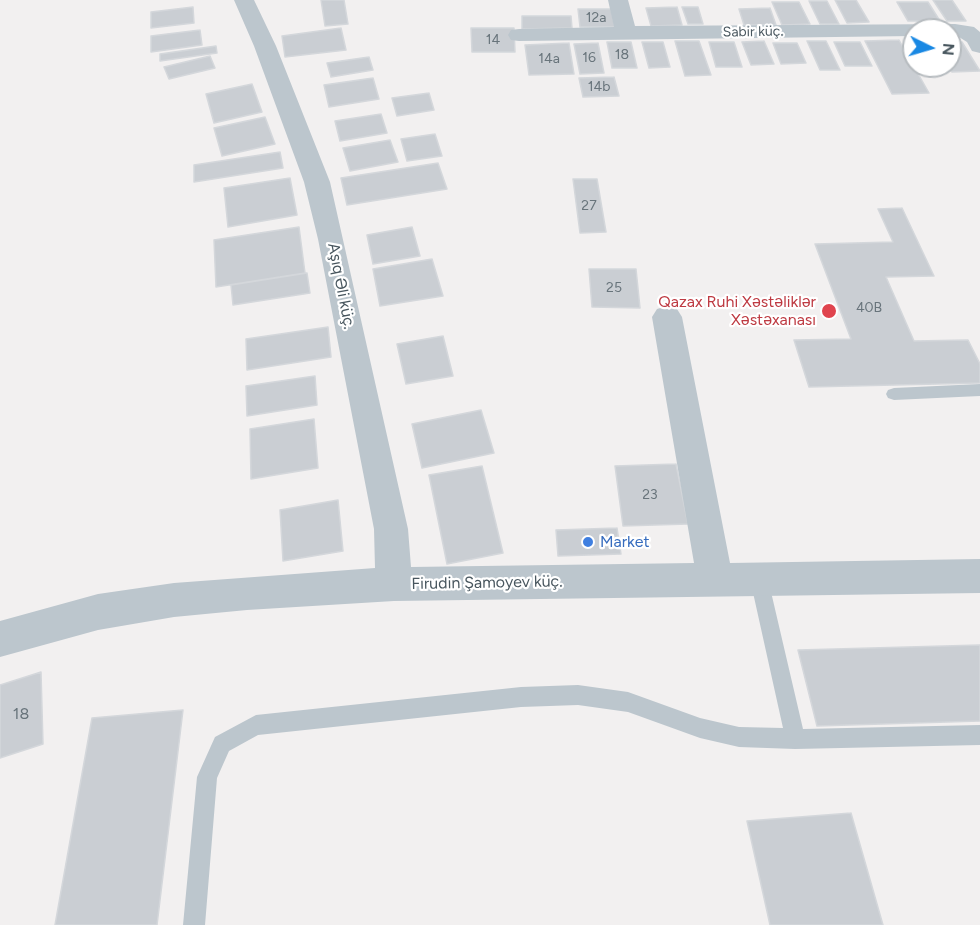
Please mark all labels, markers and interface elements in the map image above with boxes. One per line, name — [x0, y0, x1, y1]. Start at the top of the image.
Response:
house number: 12a — [586, 10, 606, 26]
north arrow — [902, 18, 962, 78]
street label: Sabir küç. — [723, 23, 783, 41]
house number: 14 — [486, 32, 500, 48]
text: N — [938, 42, 958, 56]
house number: 18 — [615, 47, 629, 63]
house number: 16 — [582, 50, 596, 66]
house number: 14a — [538, 51, 560, 67]
house number: 14b — [588, 79, 610, 95]
house number: 27 — [581, 198, 597, 214]
street label: Aşıq Əli küç. — [323, 241, 359, 331]
house number: 25 — [606, 280, 622, 296]
place label: Qazax Ruhi Xəstəliklər Xəstəxanası — [658, 292, 816, 330]
house number: 40B — [856, 300, 882, 316]
marker: Qazax Ruhi Xəstəliklər Xəstəxanası — [820, 302, 838, 320]
house number: 23 — [642, 487, 658, 503]
place label: Market — [600, 532, 649, 552]
marker: Market — [581, 535, 595, 549]
street label: Firudin Şamoyev küç. — [411, 572, 563, 594]
house number: 18 — [13, 704, 29, 724]

